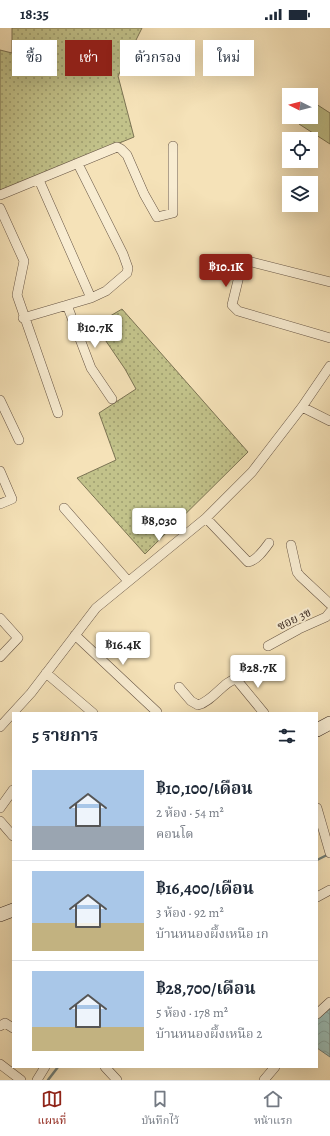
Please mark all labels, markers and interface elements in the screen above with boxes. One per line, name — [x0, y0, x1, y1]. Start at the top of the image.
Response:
text: 18:35 — [20, 4, 49, 24]
chip: ซื้อ — [12, 40, 57, 76]
chip: เช่า — [65, 40, 112, 76]
chip: ตัวกรอง — [120, 40, 195, 76]
chip: ใหม่ — [203, 40, 254, 76]
north arrow — [282, 88, 318, 124]
map controls — [282, 88, 318, 212]
button: locate — [282, 132, 318, 168]
button: layers — [282, 176, 318, 212]
pin: ฿10.1K — [193, 254, 259, 288]
text: ฿10.1K — [208, 258, 244, 275]
pin: ฿10.7K — [62, 315, 128, 349]
text: ฿10.7K — [77, 319, 113, 336]
pin: ฿8,030 — [126, 508, 192, 542]
text: ฿8,030 — [141, 512, 177, 529]
street label: ซอย 3ข — [274, 604, 314, 634]
pin: ฿16.4K — [90, 632, 156, 666]
text: ฿16.4K — [105, 636, 141, 653]
pin: ฿28.7K — [225, 655, 291, 689]
text: ฿28.7K — [239, 659, 277, 676]
text: 5 รายการ — [32, 724, 98, 747]
icon: filters — [276, 725, 298, 747]
text: ฿10,100/เดือน — [156, 777, 253, 800]
icon: home — [64, 786, 112, 834]
text: 2 ห้อง · 54 m² — [156, 804, 224, 821]
text: คอนโด — [156, 825, 194, 842]
text: ฿16,400/เดือน — [156, 877, 254, 900]
icon: home — [64, 887, 112, 935]
text: 3 ห้อง · 92 m² — [156, 904, 224, 921]
text: บ้านหนองผึ้งเหนือ 1ก — [156, 925, 269, 942]
text: ฿28,700/เดือน — [156, 977, 256, 1000]
icon: home — [64, 987, 112, 1035]
text: 5 ห้อง · 178 m² — [156, 1004, 228, 1021]
text: บ้านหนองผึ้งเหนือ 2 — [156, 1025, 262, 1042]
tab: แผนที่ — [38, 1088, 66, 1130]
tab: บันทึกไว้ — [141, 1088, 179, 1130]
tab: หน้าแรก — [254, 1088, 292, 1130]

